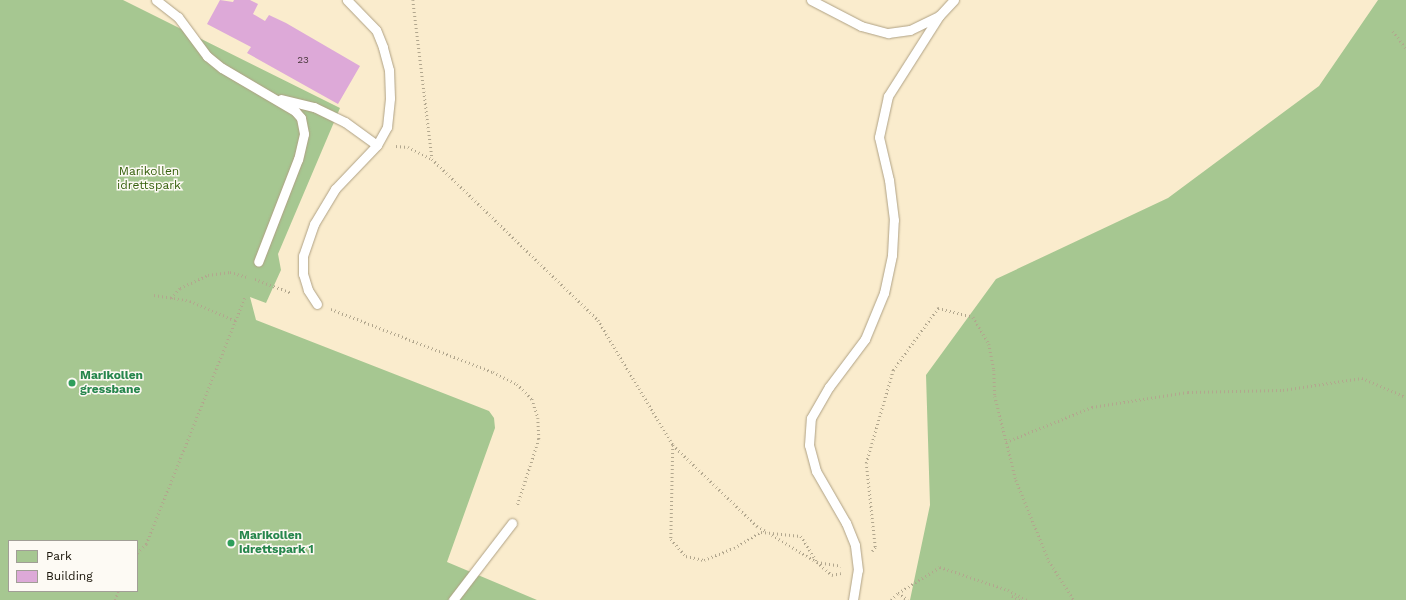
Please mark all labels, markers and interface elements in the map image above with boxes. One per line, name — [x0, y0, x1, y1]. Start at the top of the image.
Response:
house number: 23 — [297, 54, 309, 66]
park label: Marikollen idrettspark — [117, 165, 181, 193]
place label: Marikollen gressbane — [80, 369, 143, 397]
marker: Marikollen gressbane — [67, 378, 77, 388]
place label: Marikollen idrettspark 1 — [239, 529, 314, 557]
marker: Marikollen idrettspark 1 — [226, 538, 236, 548]
legend — [8, 540, 138, 592]
text: Park — [46, 549, 72, 563]
text: Building — [46, 569, 93, 583]

